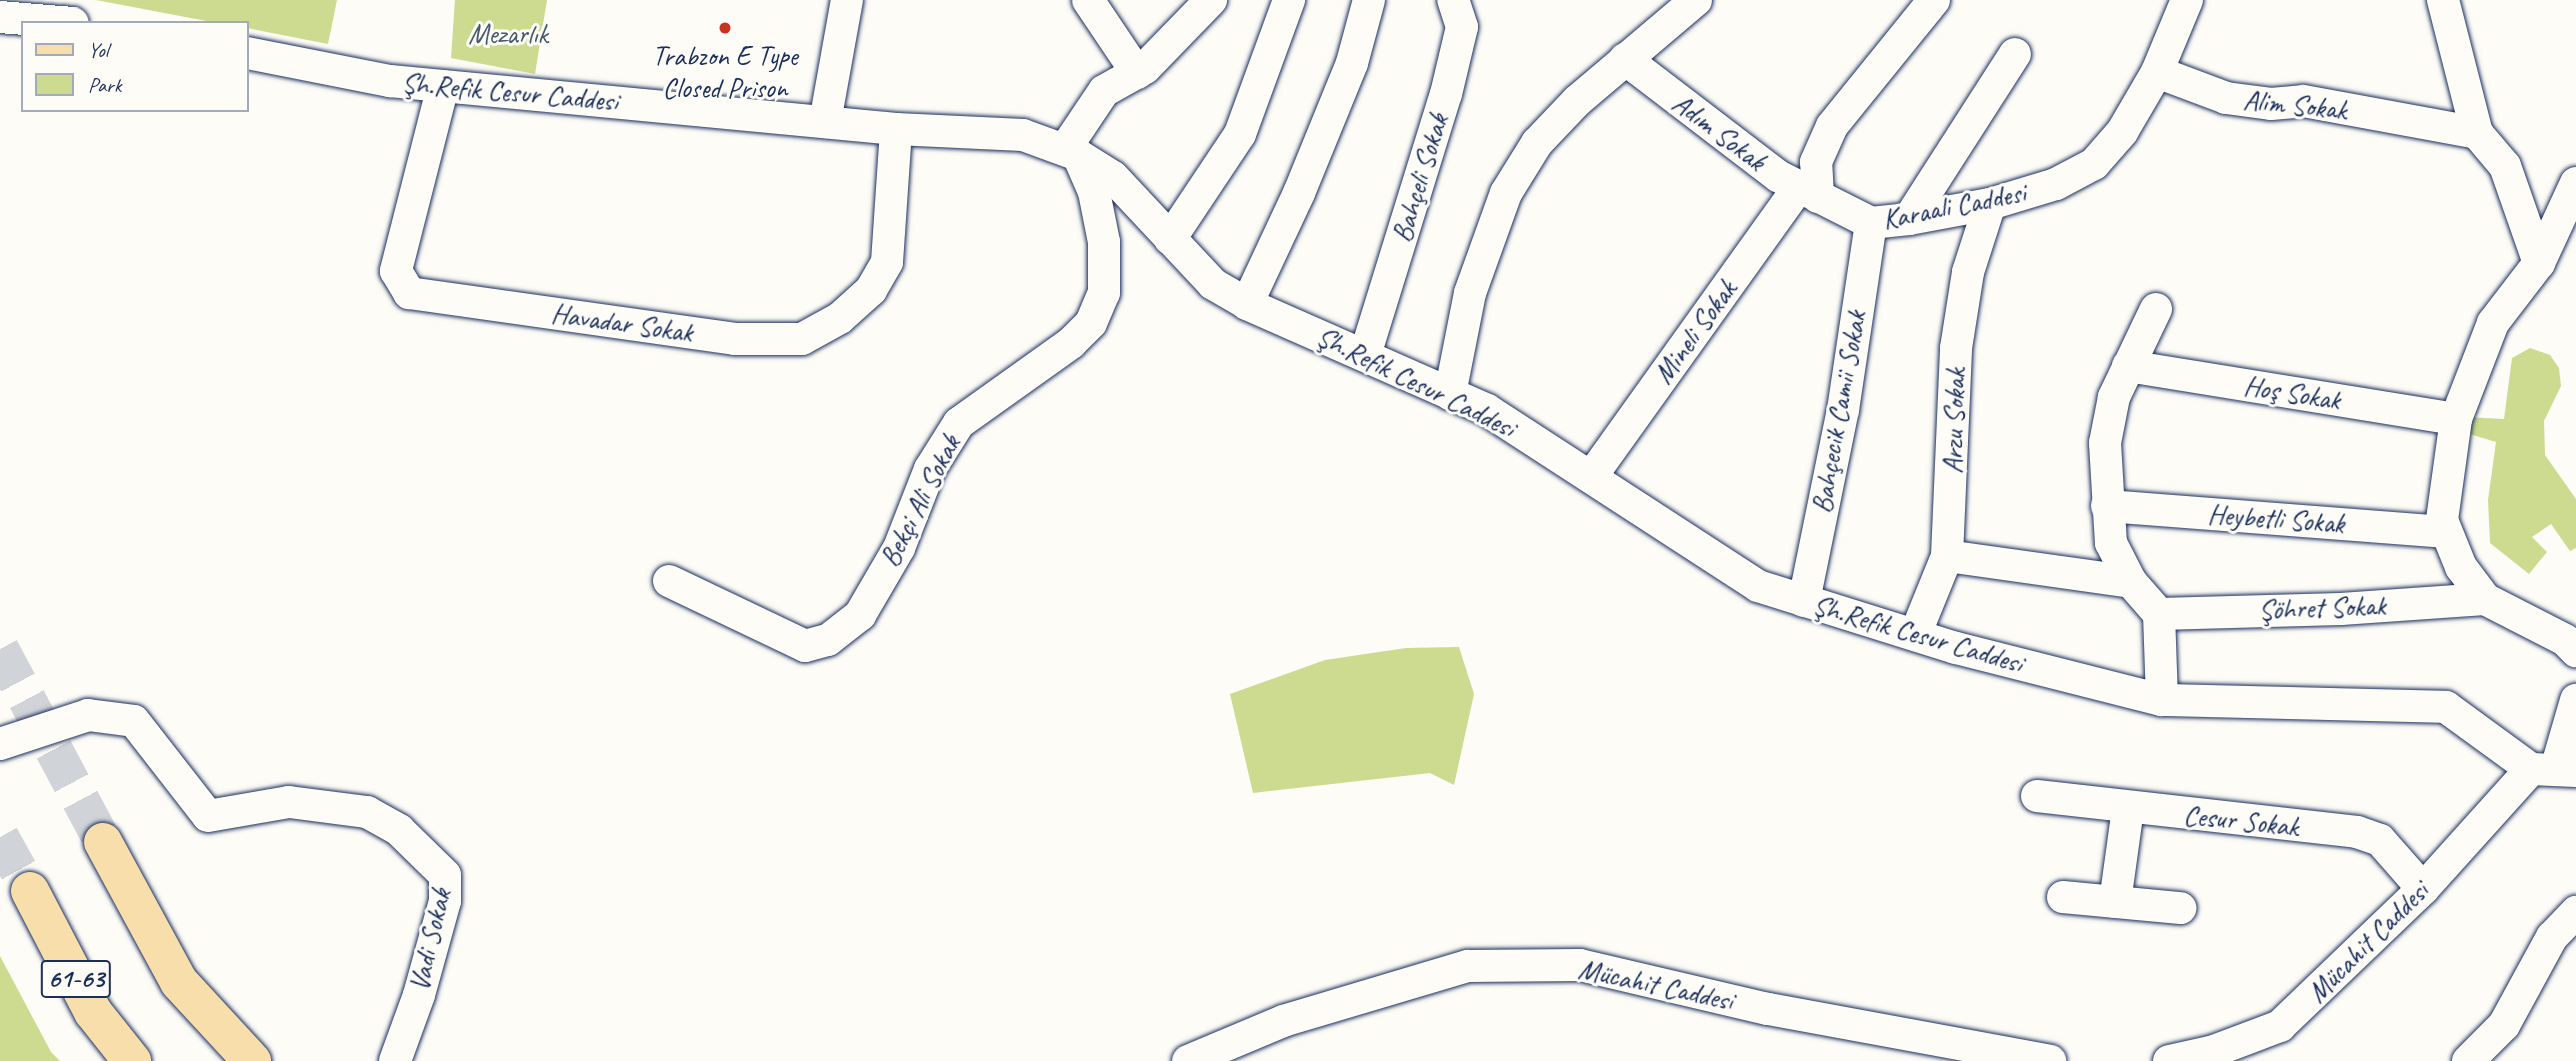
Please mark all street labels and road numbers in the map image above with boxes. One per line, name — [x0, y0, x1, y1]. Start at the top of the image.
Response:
street label: Şh.Refik Cesur Caddesi — [401, 66, 619, 118]
street label: Alim Sokak — [2242, 83, 2348, 127]
street label: Adım Sokak — [1666, 86, 1772, 178]
street label: Bahçeli Sokak — [1385, 111, 1455, 245]
street label: Karaali Caddesi — [1879, 176, 2029, 236]
street label: Mineli Sokak — [1646, 274, 1744, 390]
street label: Havadar Sokak — [549, 296, 695, 350]
street label: Bahçecik Camii Sokak — [1805, 309, 1873, 515]
street label: Şh.Refik Cesur Caddesi — [1311, 319, 1521, 445]
street label: Arzu Sokak — [1935, 368, 1973, 474]
street label: Hoş Sokak — [2242, 369, 2342, 417]
street label: Bekçi Ali Sokak — [873, 430, 967, 572]
street label: Heybetli Sokak — [2207, 497, 2345, 541]
street label: Şh.Refik Cesur Caddesi — [1809, 588, 2027, 680]
street label: Şöhret Sokak — [2258, 589, 2386, 627]
street label: Cesur Sokak — [2183, 798, 2299, 844]
street label: Mücahit Caddesi — [2300, 874, 2436, 1010]
street label: Vadi Sokak — [402, 886, 458, 994]
street label: Mücahit Caddesi — [1575, 952, 1737, 1018]
road number: 61-63 — [39, 956, 113, 1002]

